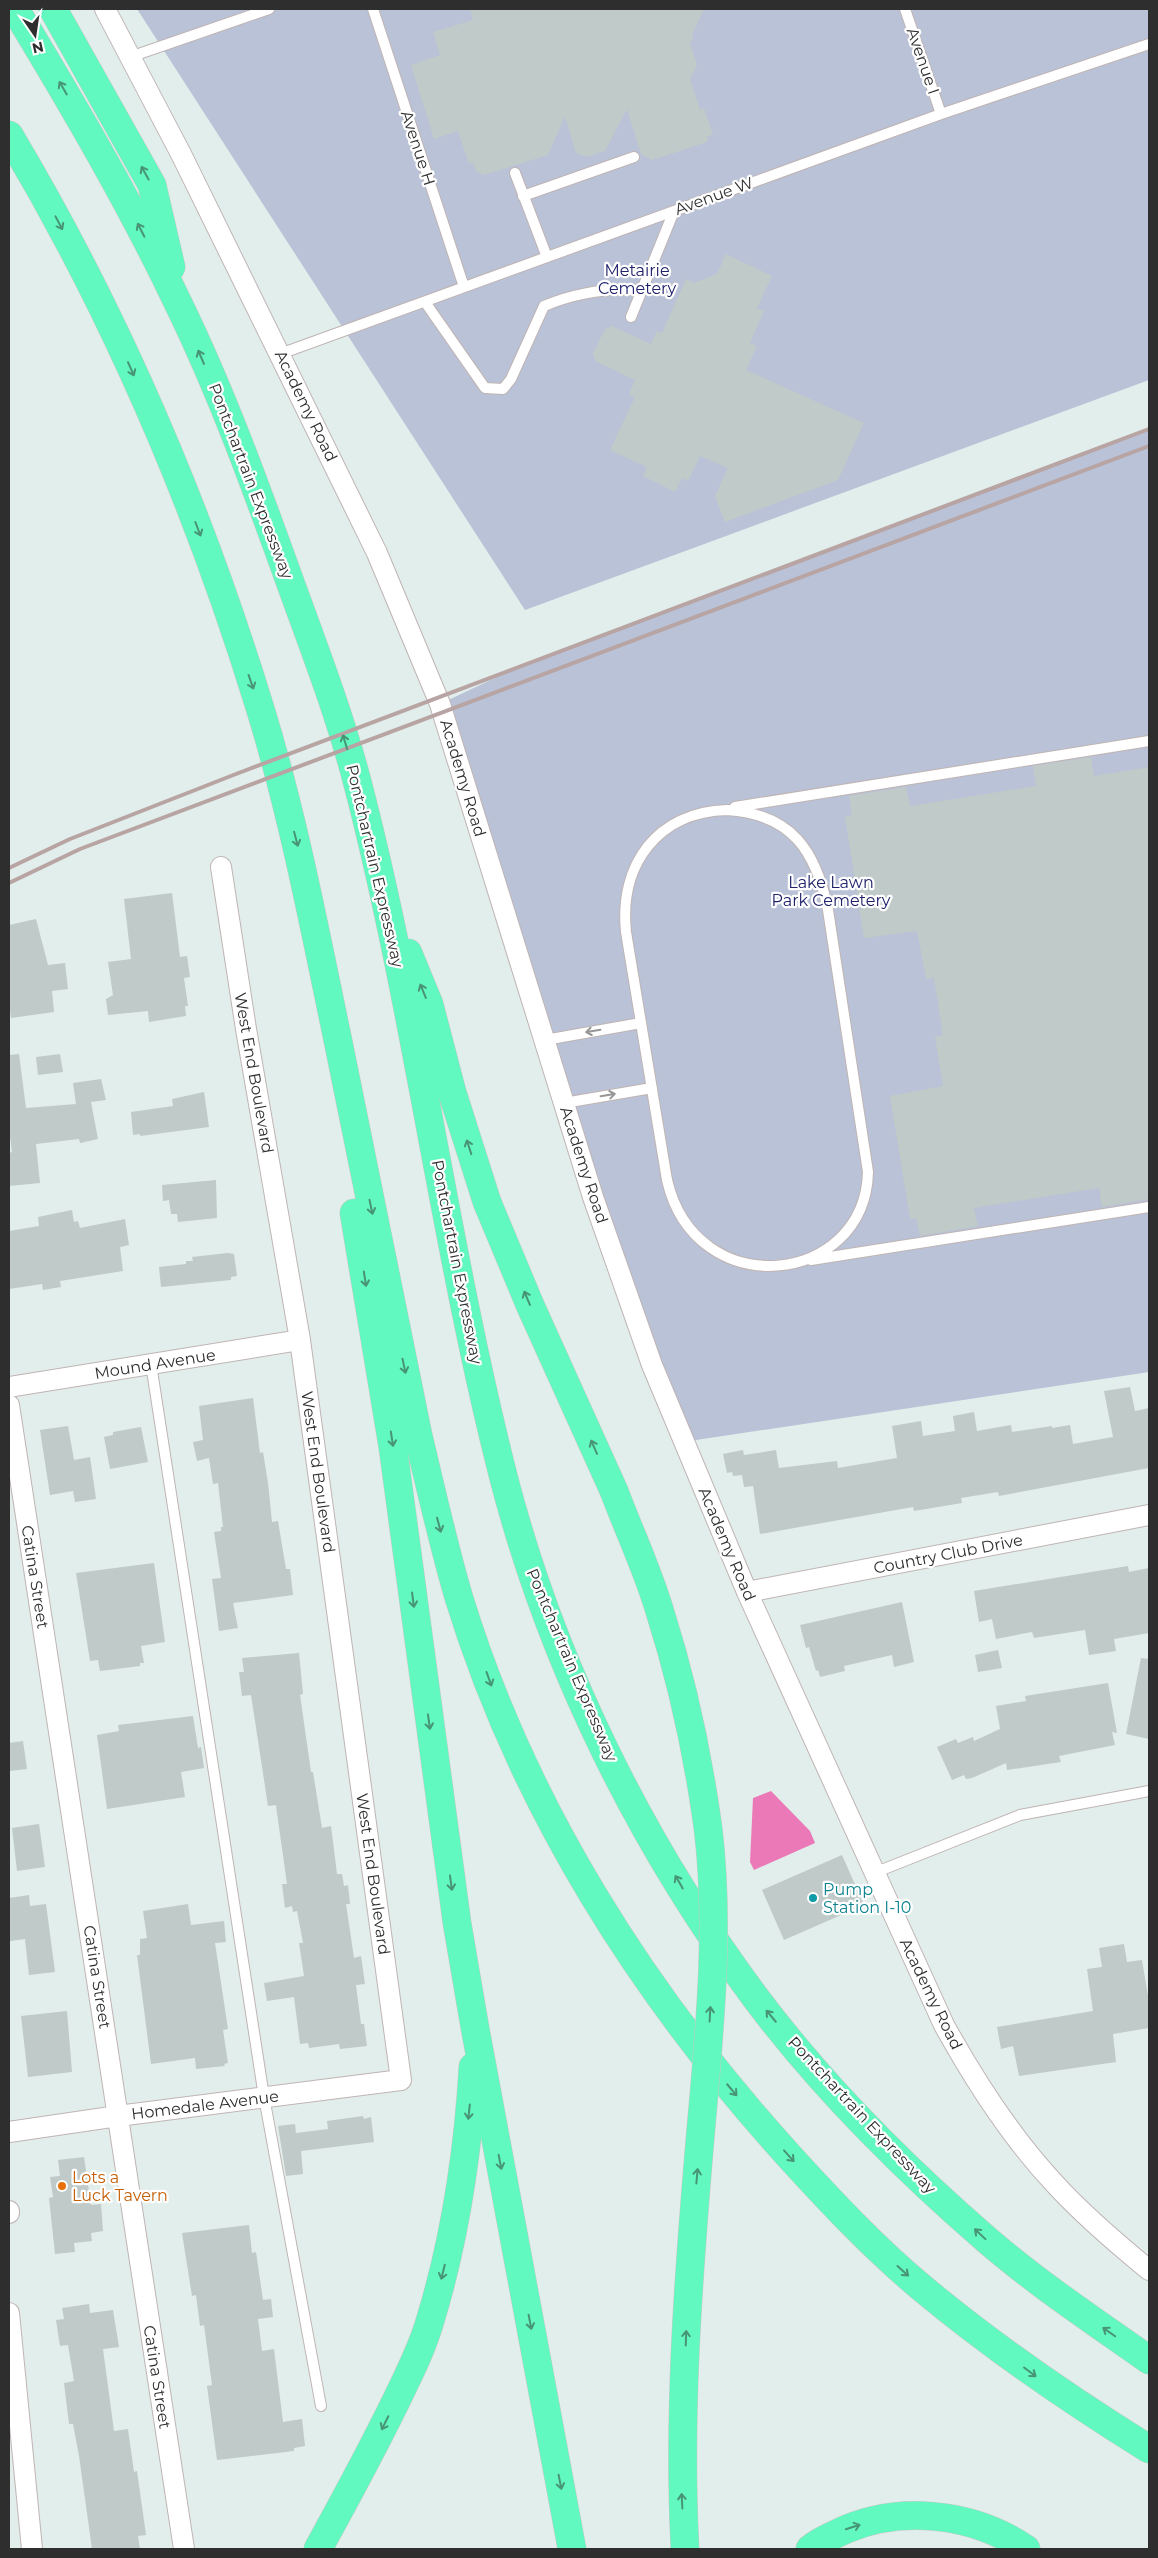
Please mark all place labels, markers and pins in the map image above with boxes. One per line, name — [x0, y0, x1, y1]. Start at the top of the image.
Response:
place label: Pump Station I-10 — [823, 1880, 911, 1917]
marker: Pump Station I-10 — [807, 1892, 819, 1904]
place label: Lots a Luck Tavern — [72, 2168, 168, 2205]
marker: Lots a Luck Tavern — [56, 2180, 68, 2192]

